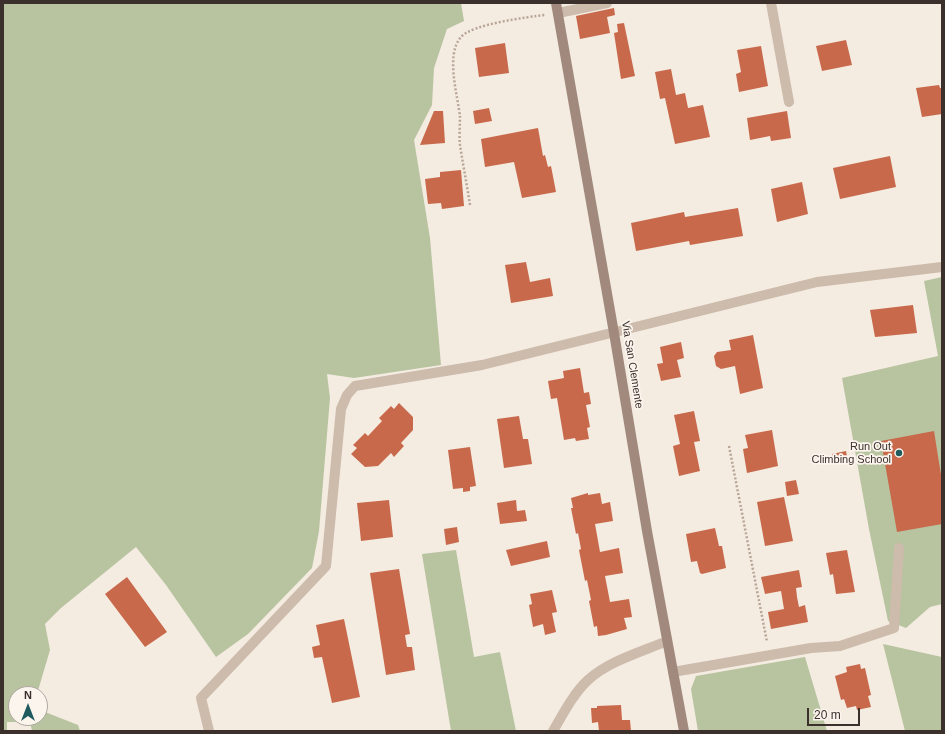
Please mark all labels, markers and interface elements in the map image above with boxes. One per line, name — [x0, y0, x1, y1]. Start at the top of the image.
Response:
street label: Via San Clemente — [619, 320, 645, 410]
place label: Run Out Climbing School — [812, 440, 891, 466]
marker: Run Out Climbing School — [894, 448, 904, 458]
north arrow — [8, 686, 48, 726]
text: N — [24, 689, 32, 701]
scale bar — [809, 700, 862, 726]
text: 20 m — [814, 708, 841, 722]

